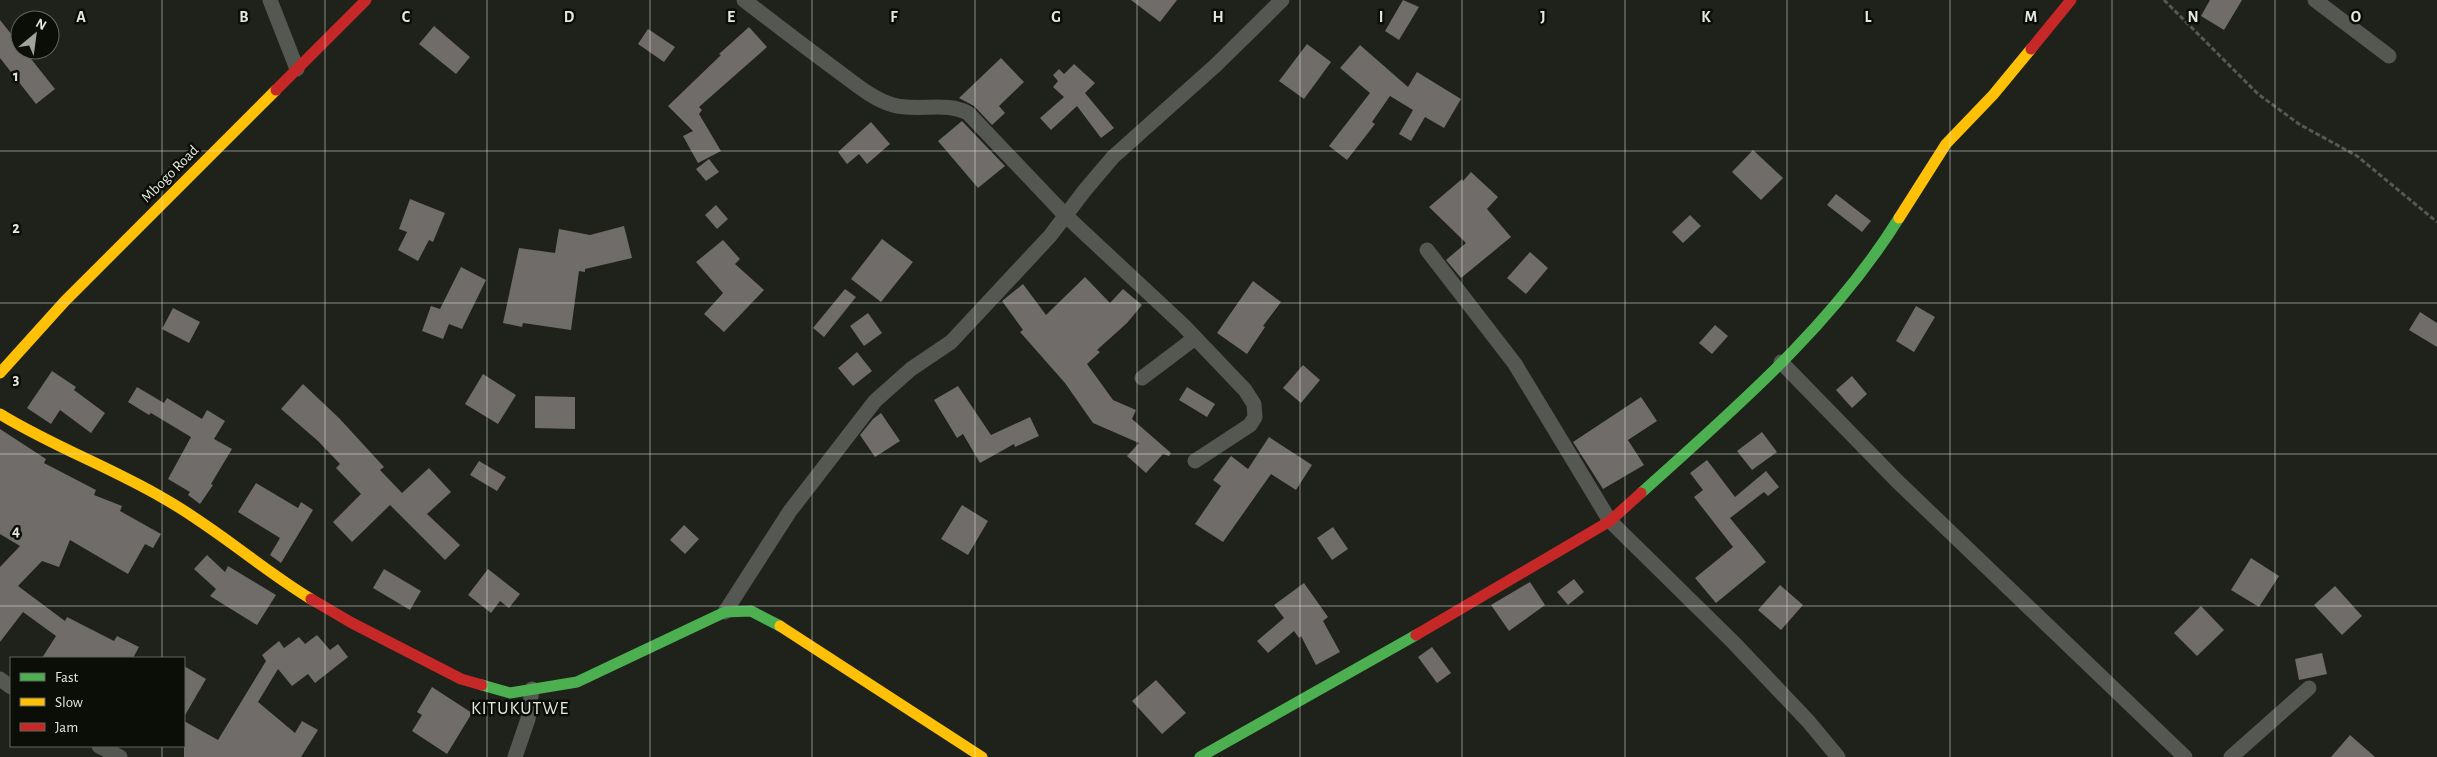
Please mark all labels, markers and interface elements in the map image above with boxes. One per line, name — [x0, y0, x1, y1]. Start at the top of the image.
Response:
text: A — [76, 9, 86, 25]
text: B — [239, 9, 249, 25]
text: C — [402, 9, 411, 25]
text: D — [564, 9, 575, 25]
text: E — [727, 9, 735, 25]
text: F — [890, 9, 898, 25]
text: G — [1051, 9, 1061, 25]
text: H — [1212, 9, 1224, 25]
text: I — [1379, 9, 1383, 25]
text: J — [1540, 9, 1546, 25]
text: K — [1701, 9, 1711, 25]
text: L — [1865, 9, 1872, 25]
text: M — [2025, 9, 2037, 25]
text: N — [2187, 9, 2199, 25]
text: O — [2351, 9, 2361, 25]
north arrow — [10, 10, 60, 60]
text: N — [33, 16, 48, 33]
text: 1 — [13, 68, 19, 84]
street label: Mbogo Road — [139, 142, 202, 205]
text: 2 — [12, 220, 20, 236]
text: 3 — [13, 371, 20, 387]
text: 4 — [12, 523, 20, 539]
legend — [10, 657, 185, 747]
text: Fast — [55, 670, 79, 685]
text: Slow — [55, 695, 83, 710]
district label: KITUKUTWE — [471, 700, 569, 718]
text: Jam — [55, 720, 78, 735]

